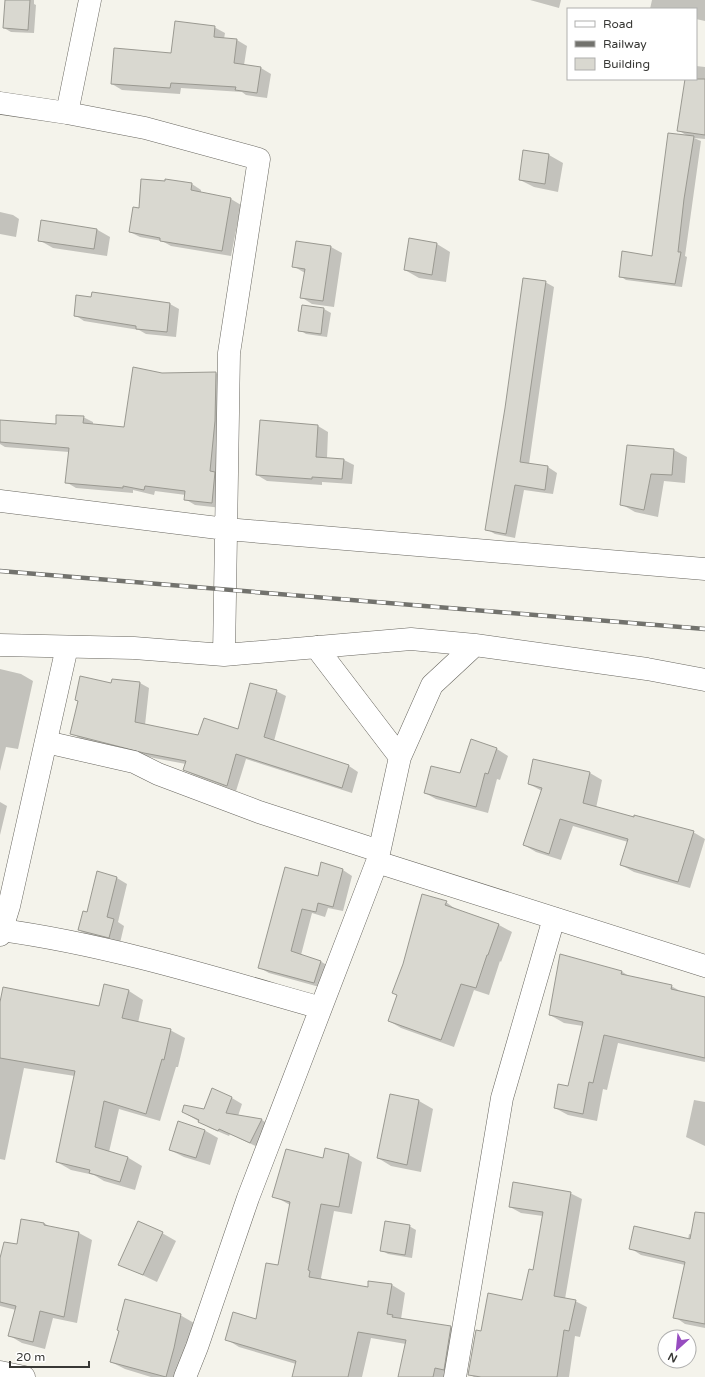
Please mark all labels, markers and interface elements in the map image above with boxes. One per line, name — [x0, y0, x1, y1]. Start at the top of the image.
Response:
legend — [567, 8, 697, 80]
text: Road — [603, 17, 633, 31]
text: Railway — [603, 37, 647, 51]
text: Building — [603, 57, 650, 71]
north arrow — [657, 1329, 697, 1369]
scale bar — [10, 1343, 89, 1369]
text: 20 m — [16, 1350, 45, 1364]
text: N — [666, 1350, 680, 1365]

